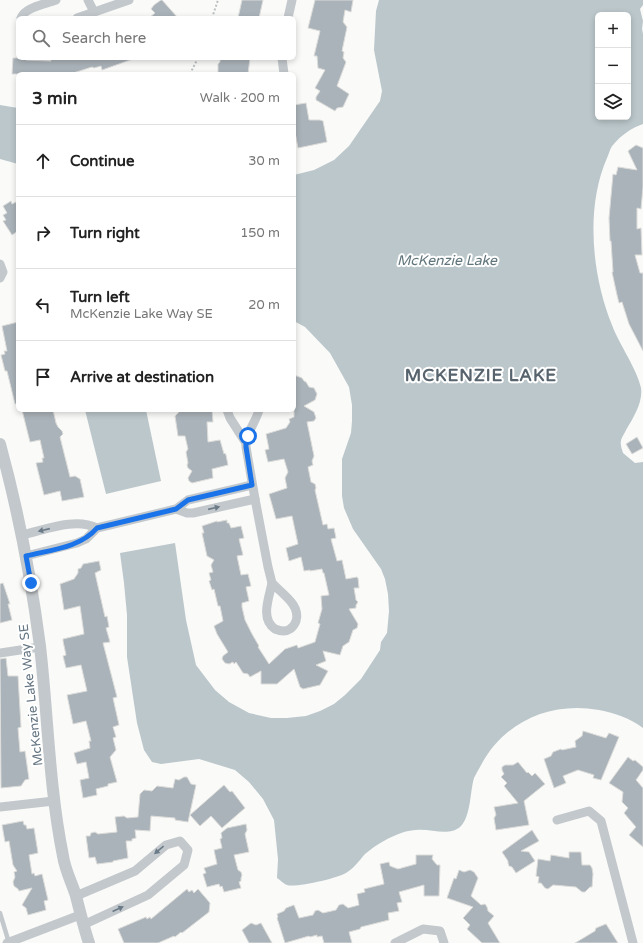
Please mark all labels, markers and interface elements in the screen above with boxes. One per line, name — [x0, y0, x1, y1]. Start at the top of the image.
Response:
map controls — [595, 12, 631, 120]
button: + — [595, 12, 631, 48]
search box — [16, 16, 296, 60]
icon: search — [30, 27, 52, 49]
text: Search here — [62, 29, 146, 47]
button: − — [595, 48, 631, 84]
button: layers — [595, 84, 631, 120]
text: 3 min — [32, 88, 77, 109]
text: Walk · 200 m — [200, 90, 280, 106]
icon: ahead — [32, 150, 54, 172]
text: Continue — [70, 152, 134, 170]
text: 30 m — [248, 153, 280, 169]
icon: right — [32, 222, 54, 244]
text: Turn right — [70, 224, 140, 242]
text: 150 m — [240, 225, 280, 241]
water label: McKenzie Lake — [397, 252, 498, 269]
text: Turn left — [70, 288, 130, 306]
icon: left — [32, 294, 54, 316]
text: 20 m — [248, 297, 280, 313]
text: McKenzie Lake Way SE — [70, 306, 213, 322]
district label: MCKENZIE LAKE — [405, 365, 557, 386]
icon: arrive — [32, 366, 54, 388]
text: Arrive at destination — [70, 368, 214, 386]
route start — [239, 427, 257, 445]
one-way arrow — [208, 504, 220, 510]
one-way arrow — [38, 528, 50, 534]
route end — [22, 574, 40, 592]
street label: McKenzie Lake Way SE — [16, 623, 46, 767]
one-way arrow — [154, 846, 164, 855]
one-way arrow — [112, 906, 124, 912]

